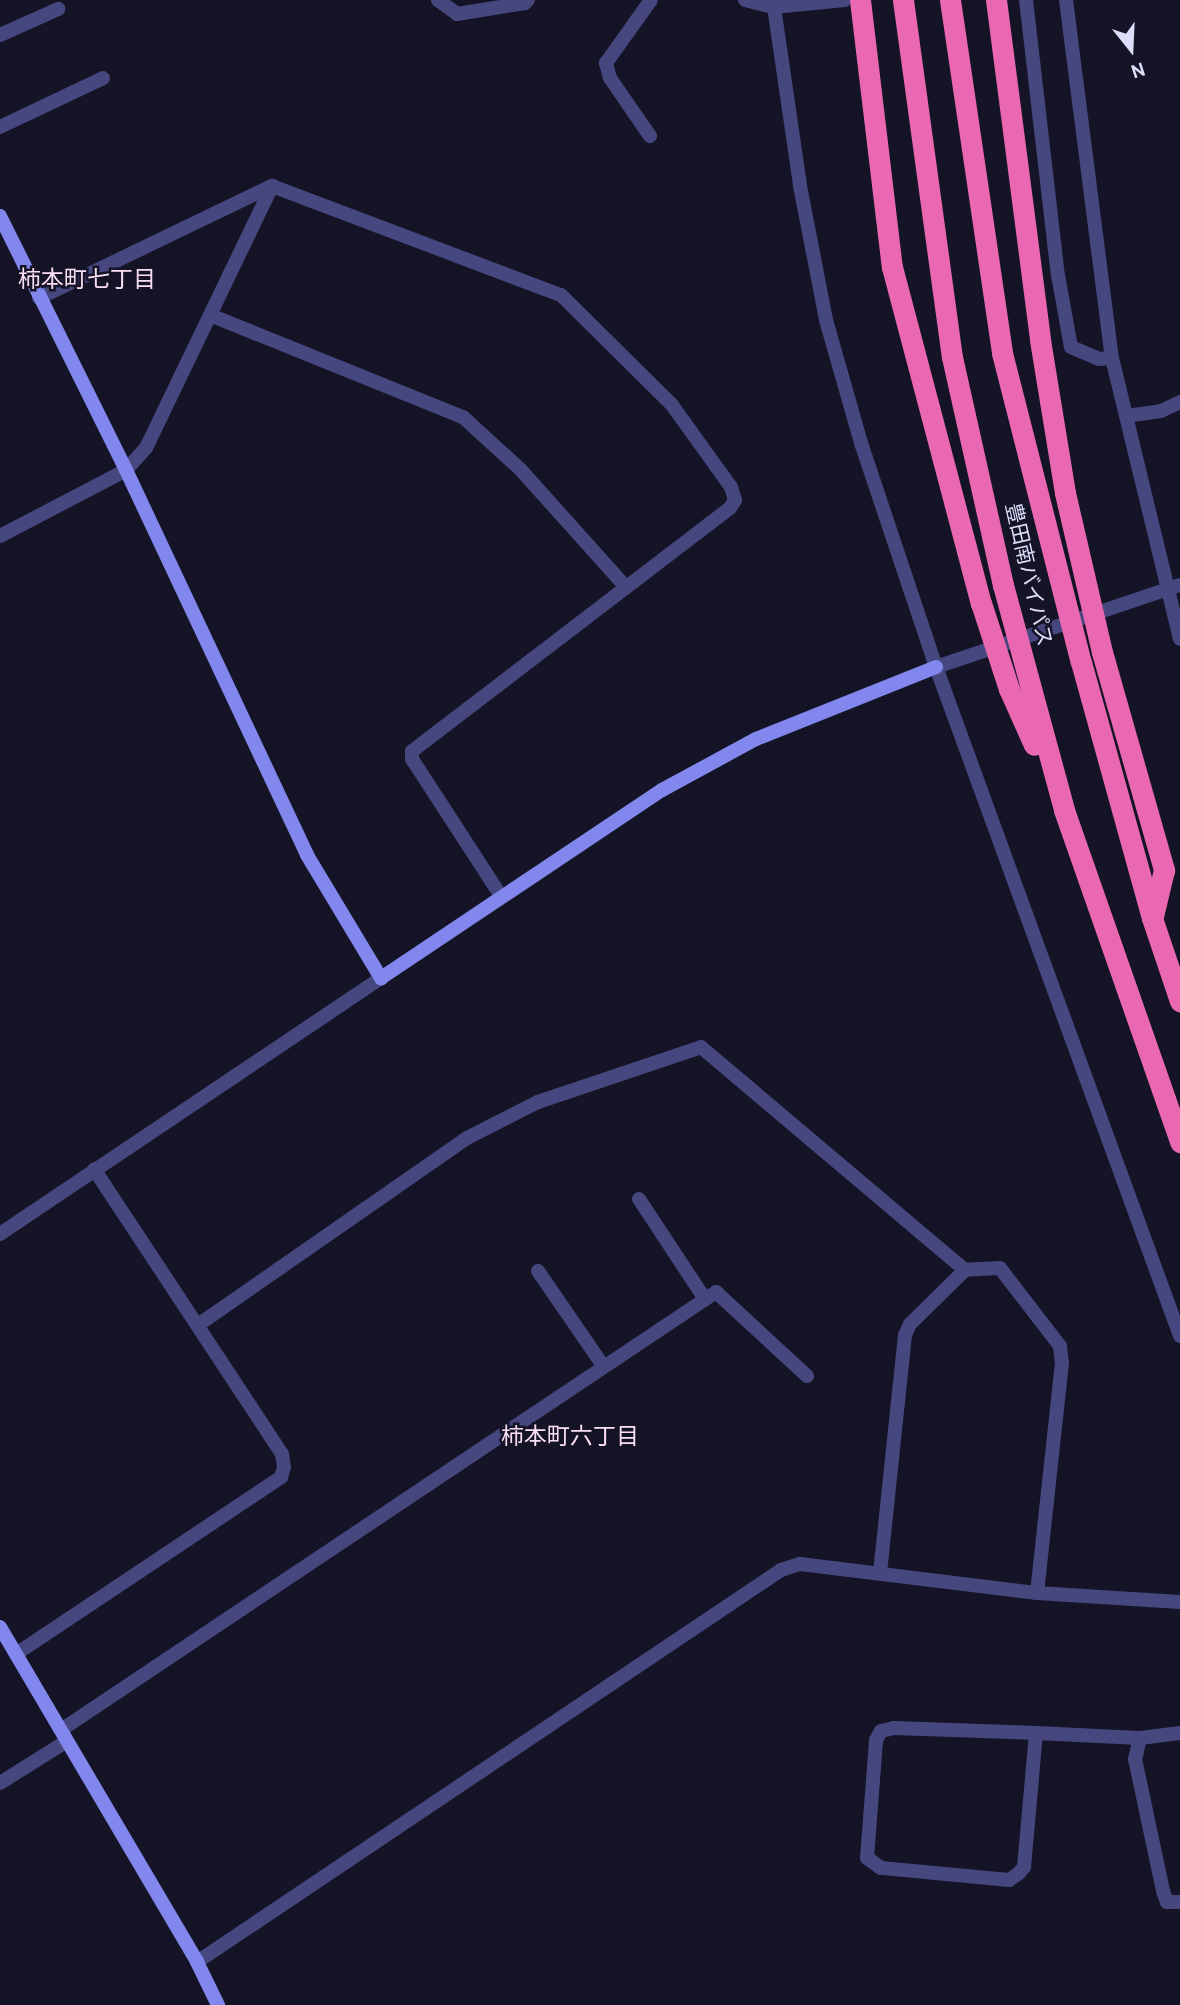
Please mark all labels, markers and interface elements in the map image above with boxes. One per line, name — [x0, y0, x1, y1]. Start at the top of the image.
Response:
north arrow — [1096, 14, 1166, 84]
text: N — [1127, 55, 1148, 82]
district label: 柿本町七丁目 — [18, 268, 156, 296]
street label: 豊田南バイパス — [998, 501, 1056, 649]
district label: 柿本町六丁目 — [501, 1425, 639, 1453]

